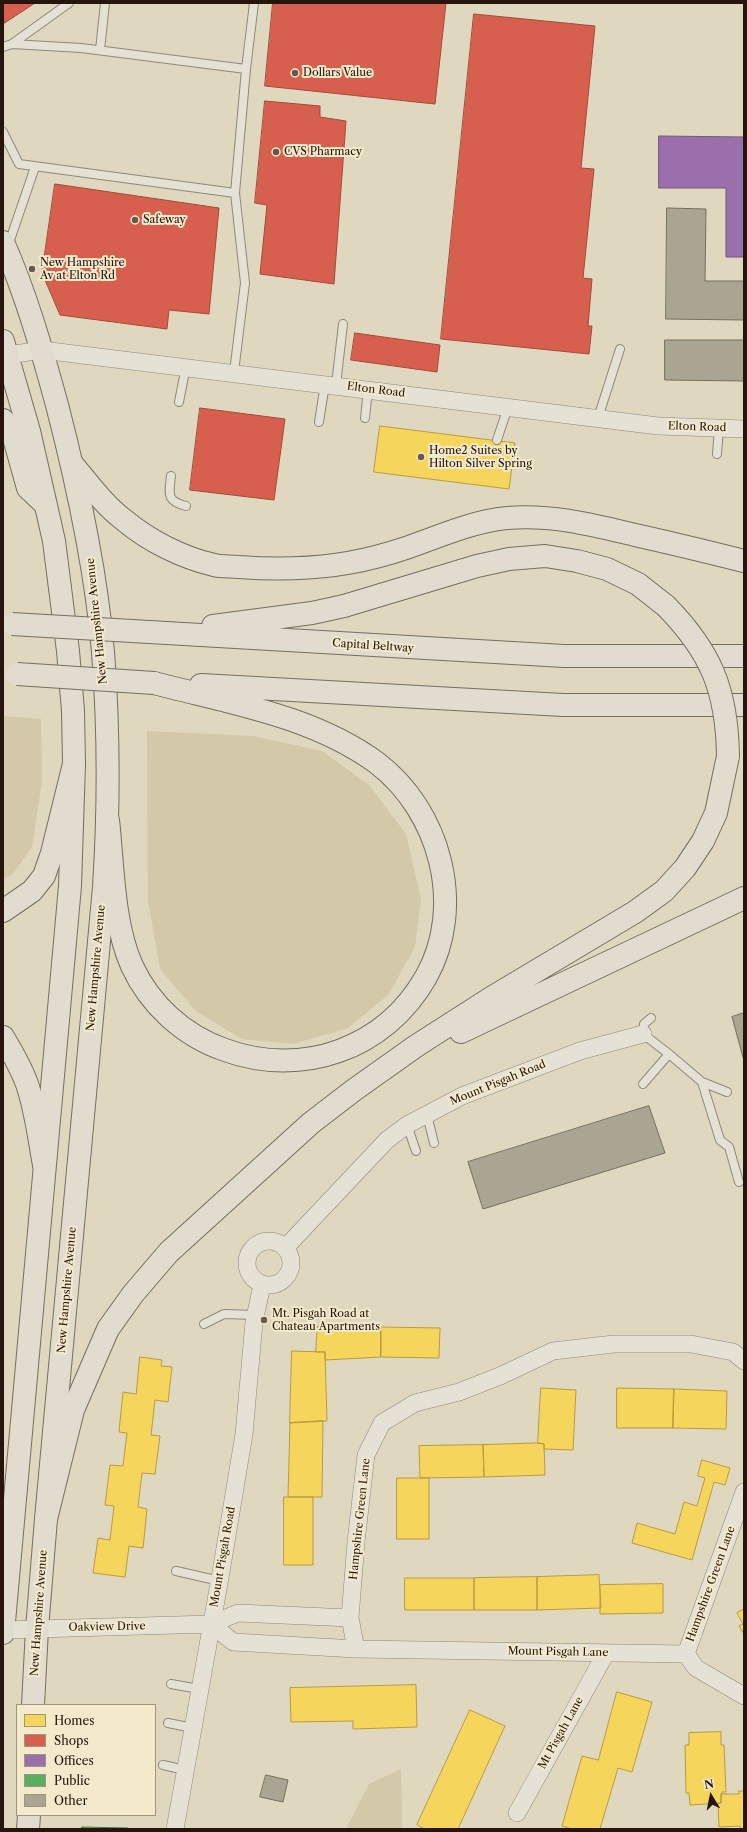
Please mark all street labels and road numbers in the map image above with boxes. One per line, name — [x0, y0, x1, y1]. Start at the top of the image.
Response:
street label: Elton Road — [346, 380, 406, 400]
street label: Elton Road — [668, 419, 726, 435]
street label: New Hampshire Avenue — [84, 557, 110, 685]
street label: Capital Beltway — [332, 637, 414, 655]
street label: New Hampshire Avenue — [84, 904, 108, 1032]
street label: Mount Pisgah Road — [448, 1058, 548, 1108]
street label: New Hampshire Avenue — [55, 1226, 79, 1354]
street label: Hampshire Green Lane — [347, 1457, 373, 1581]
street label: Mount Pisgah Road — [208, 1506, 238, 1608]
street label: Hampshire Green Lane — [684, 1524, 738, 1644]
street label: New Hampshire Avenue — [28, 1549, 50, 1677]
street label: Oakview Drive — [68, 1620, 146, 1634]
street label: Mount Pisgah Lane — [507, 1645, 609, 1659]
street label: Mt Pisgah Lane — [536, 1695, 586, 1771]

